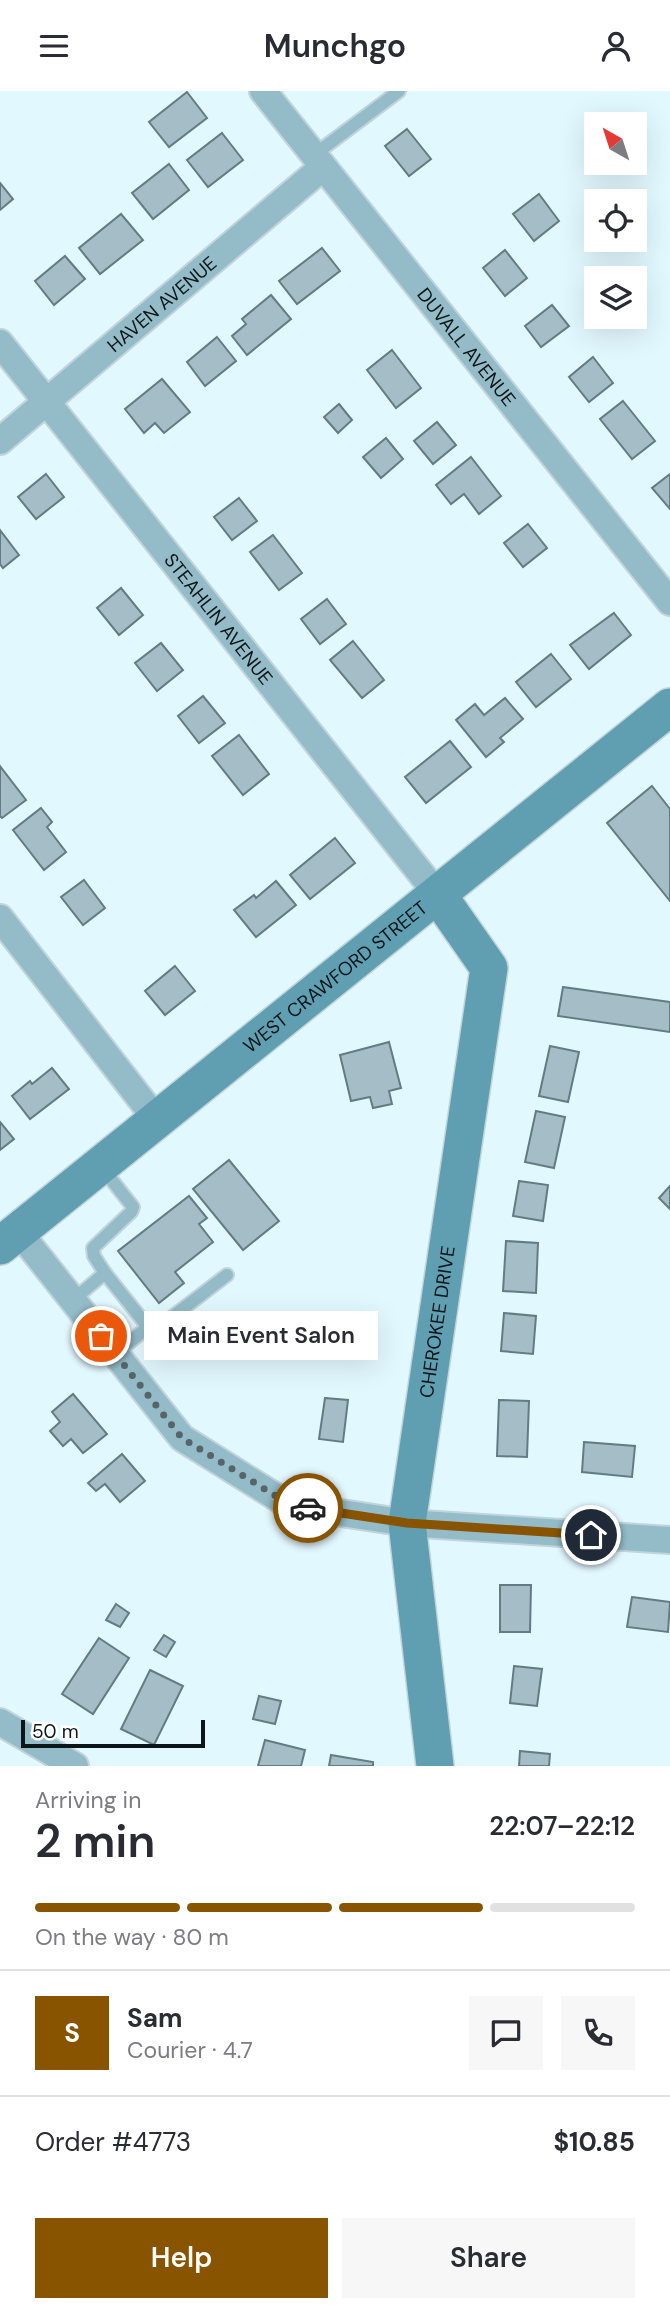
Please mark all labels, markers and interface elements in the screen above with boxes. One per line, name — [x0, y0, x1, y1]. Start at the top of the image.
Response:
text: Munchgo — [264, 25, 406, 67]
icon: menu — [35, 27, 73, 65]
icon: person — [597, 27, 635, 65]
north arrow — [584, 112, 648, 175]
map controls — [584, 112, 647, 329]
button: locate — [584, 189, 647, 252]
street label: HAVEN AVENUE — [102, 250, 222, 357]
button: layers — [584, 266, 647, 329]
street label: DUVALL AVENUE — [412, 282, 522, 411]
street label: STEAHLIN AVENUE — [159, 548, 279, 690]
street label: WEST CRAWFORD STREET — [238, 895, 432, 1058]
street label: CHEROKEE DRIVE — [413, 1244, 460, 1399]
pin — [71, 1306, 131, 1366]
callout: Main Event Salon — [143, 1311, 378, 1361]
icon: bag — [82, 1317, 120, 1355]
text: Main Event Salon — [167, 1320, 355, 1350]
courier — [273, 1473, 343, 1543]
icon: car — [289, 1489, 327, 1527]
pin — [561, 1505, 621, 1565]
icon: home — [572, 1516, 610, 1554]
scale bar — [21, 1717, 205, 1749]
text: 50 m — [32, 1719, 79, 1744]
text: Arriving in — [35, 1785, 141, 1815]
text: 22:07–22:12 — [489, 1809, 635, 1843]
text: 2 min — [35, 1811, 155, 1871]
text: On the way · 80 m — [35, 1922, 229, 1952]
button: chat — [469, 1996, 543, 2070]
button: phone — [561, 1996, 635, 2070]
text: Sam — [127, 2001, 182, 2035]
text: S — [64, 2016, 80, 2050]
text: Courier · 4.7 — [127, 2035, 253, 2065]
text: Order #4773 — [35, 2125, 191, 2159]
text: $10.85 — [553, 2125, 635, 2159]
button: Help — [35, 2218, 328, 2298]
button: Share — [342, 2218, 635, 2298]

